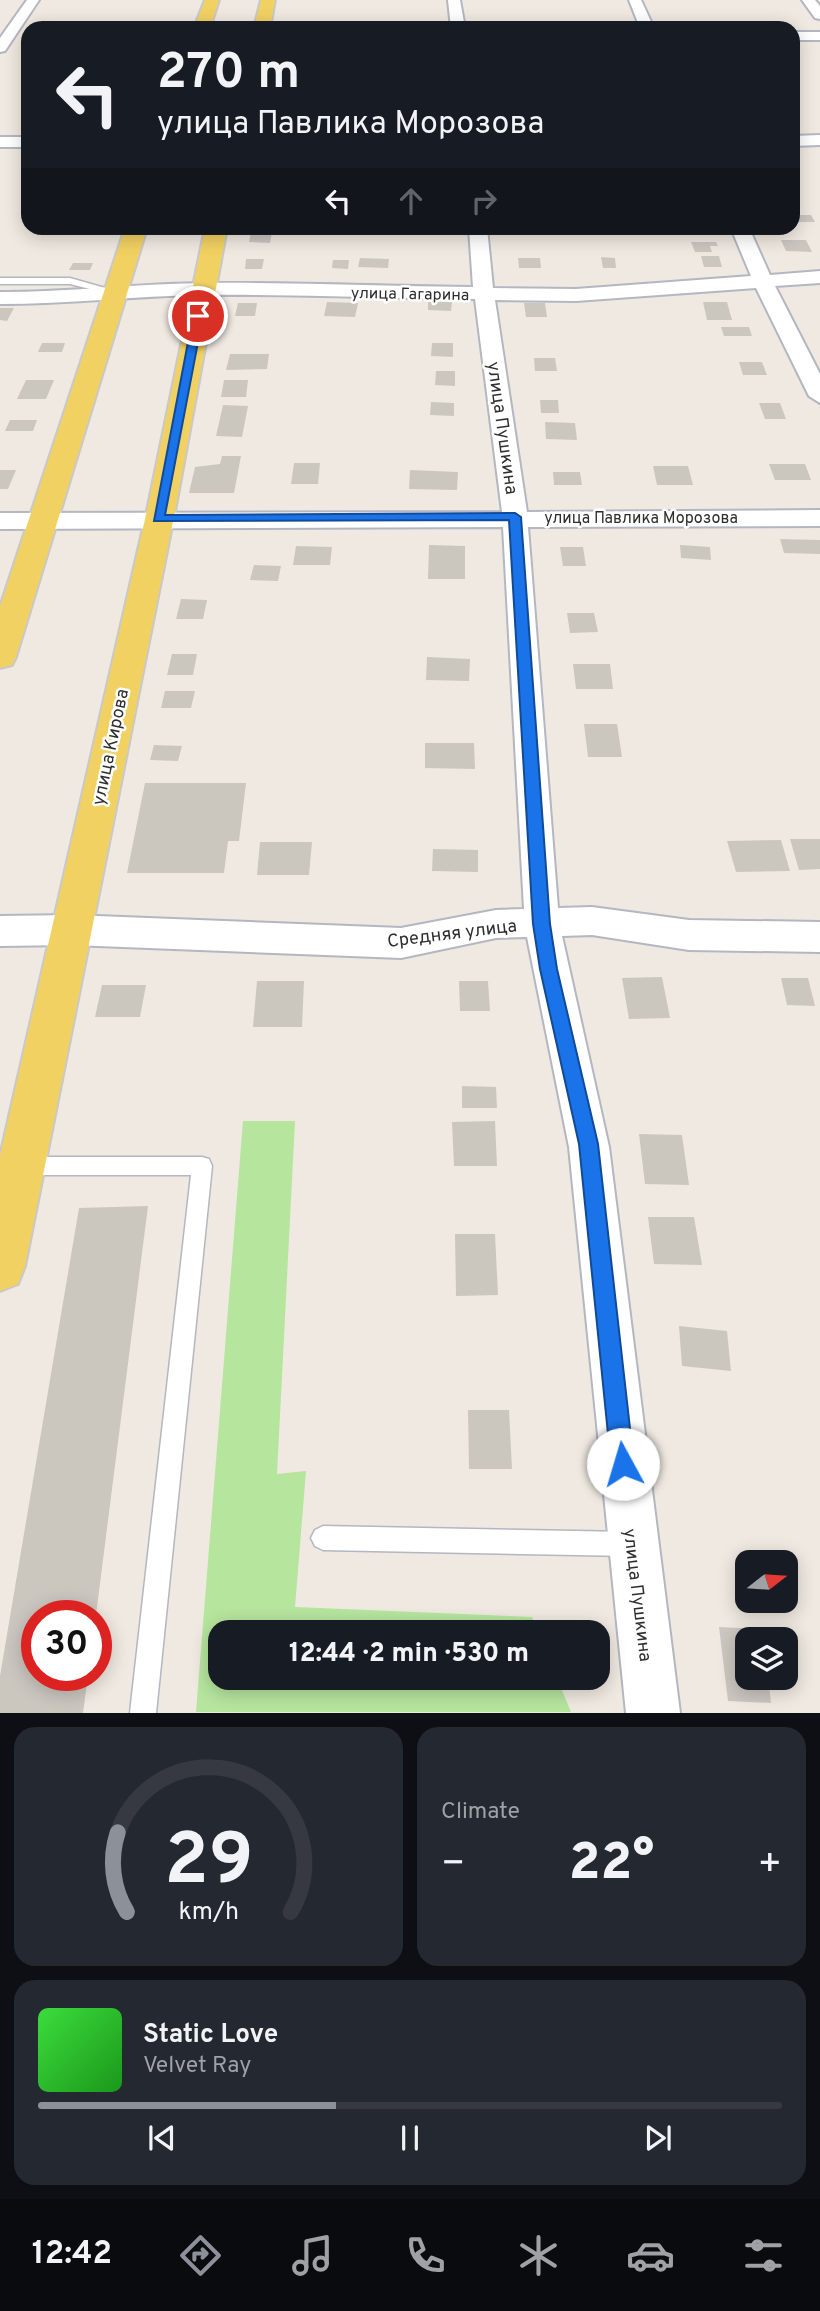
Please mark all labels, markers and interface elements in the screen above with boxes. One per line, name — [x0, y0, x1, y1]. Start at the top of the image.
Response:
text: 270 m — [157, 44, 300, 106]
icon: left — [42, 49, 133, 140]
text: улица Павлика Морозова — [157, 105, 544, 145]
icon: left — [319, 182, 357, 220]
icon: ahead — [392, 182, 430, 220]
icon: right — [465, 182, 503, 220]
street label: улица Гагарина — [351, 284, 469, 306]
pin — [168, 286, 228, 346]
icon: arrive — [179, 297, 217, 335]
street label: улица Пушкина — [481, 360, 522, 496]
street label: улица Павлика Морозова — [544, 509, 738, 529]
street label: улица Кирова — [88, 687, 135, 808]
street label: Средняя улица — [386, 915, 518, 954]
position arrow — [586, 1427, 660, 1501]
street label: улица Пушкина — [617, 1527, 656, 1663]
north arrow — [735, 1550, 798, 1614]
map controls — [735, 1550, 798, 1690]
speed limit sign: 30 — [21, 1600, 112, 1691]
button: layers — [735, 1627, 798, 1690]
text: 12:44 · 2 min · 530 m — [289, 1638, 529, 1671]
text: Climate — [441, 1798, 520, 1827]
text: 29 — [164, 1819, 253, 1911]
text: 22° — [569, 1832, 654, 1898]
text: − — [441, 1841, 466, 1890]
text: + — [757, 1841, 782, 1890]
text: km/h — [178, 1897, 239, 1929]
text: Static Love — [143, 2019, 278, 2052]
text: Velvet Ray — [143, 2052, 251, 2081]
icon: previous — [143, 2119, 181, 2157]
icon: pause — [391, 2119, 429, 2157]
icon: next — [639, 2119, 677, 2157]
icon: directions — [176, 2231, 225, 2280]
icon: music — [288, 2231, 337, 2280]
icon: phone — [401, 2231, 450, 2280]
icon: climate — [514, 2231, 563, 2280]
icon: car — [626, 2231, 675, 2280]
icon: filters — [739, 2231, 788, 2280]
text: 12:42 — [32, 2235, 112, 2275]

